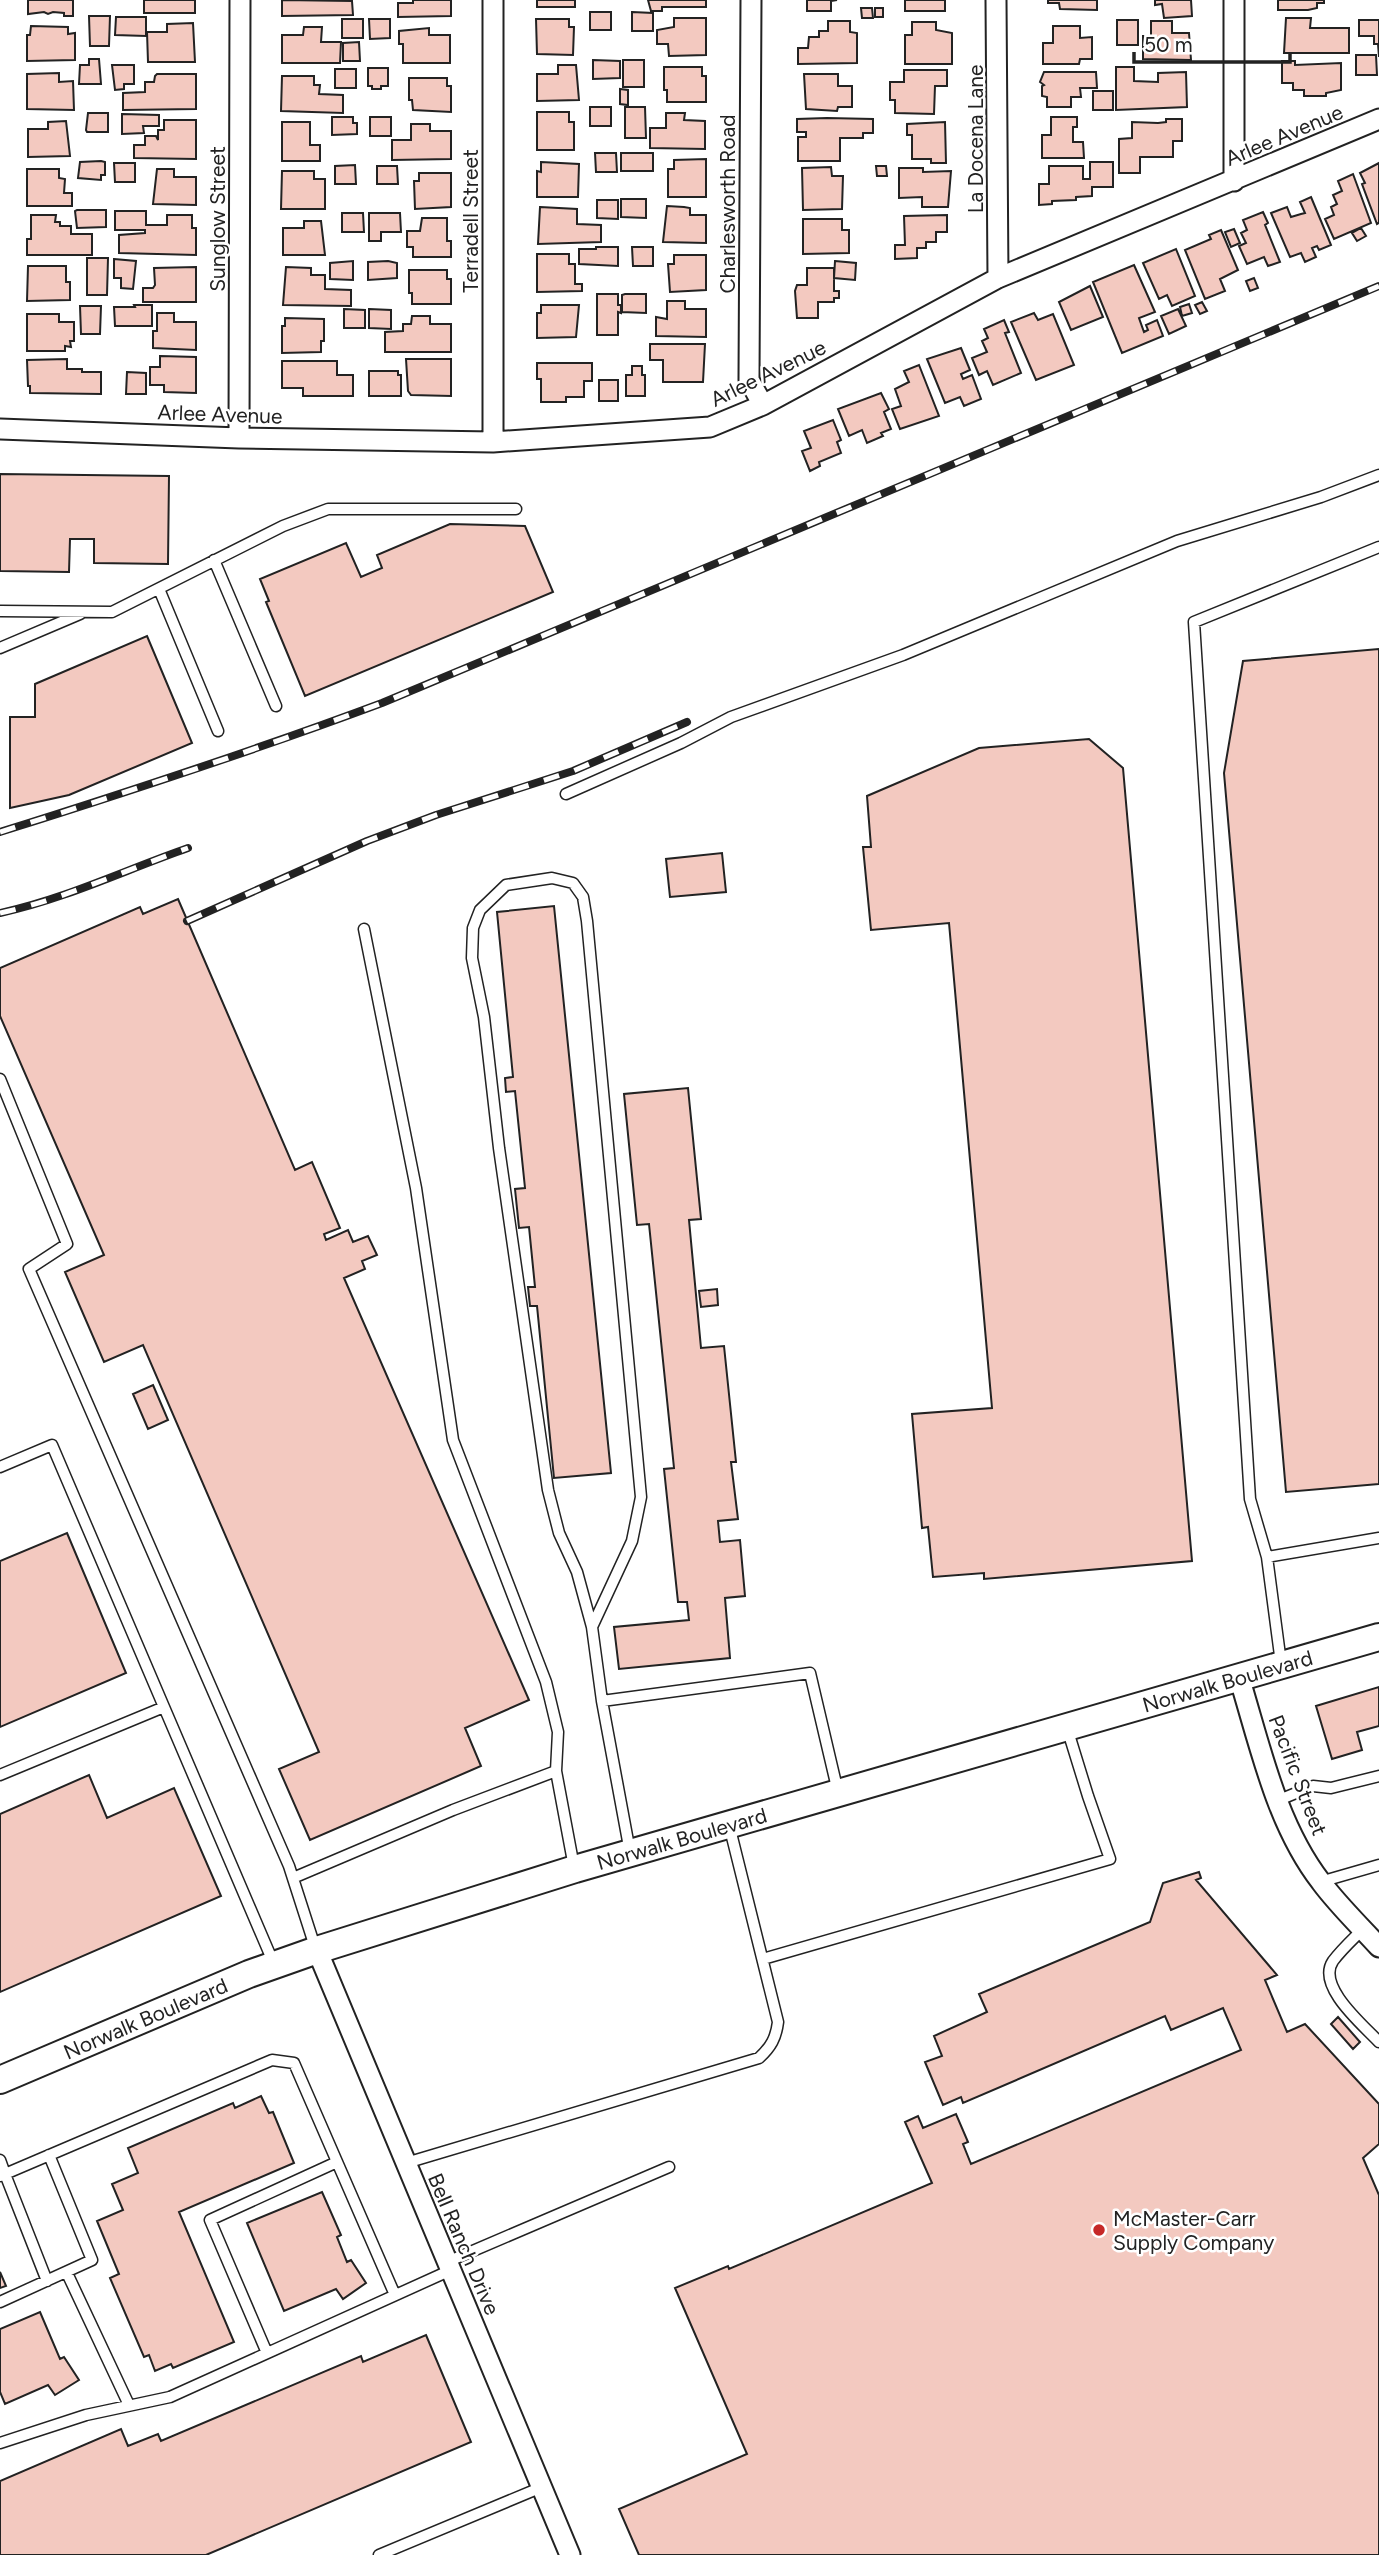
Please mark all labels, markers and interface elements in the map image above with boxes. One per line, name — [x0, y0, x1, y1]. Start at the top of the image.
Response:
scale bar — [1134, 21, 1290, 65]
text: 50 m — [1144, 32, 1193, 57]
street label: La Docena Lane — [963, 65, 988, 213]
street label: Arlee Avenue — [1222, 99, 1346, 171]
street label: Charlesworth Road — [715, 114, 740, 294]
street label: Sunglow Street — [205, 146, 230, 292]
street label: Terradell Street — [458, 149, 483, 293]
street label: Arlee Avenue — [706, 334, 830, 412]
street label: Arlee Avenue — [157, 399, 283, 429]
street label: Norwalk Boulevard — [1139, 1644, 1315, 1717]
street label: Pacific Street — [1264, 1711, 1332, 1839]
street label: Norwalk Boulevard — [594, 1802, 769, 1875]
street label: Norwalk Boulevard — [60, 1972, 231, 2064]
street label: Bell Ranch Drive — [423, 2170, 505, 2318]
place label: McMaster-Carr Supply Company — [1113, 2206, 1274, 2255]
marker: McMaster-Carr Supply Company — [1091, 2222, 1107, 2238]

